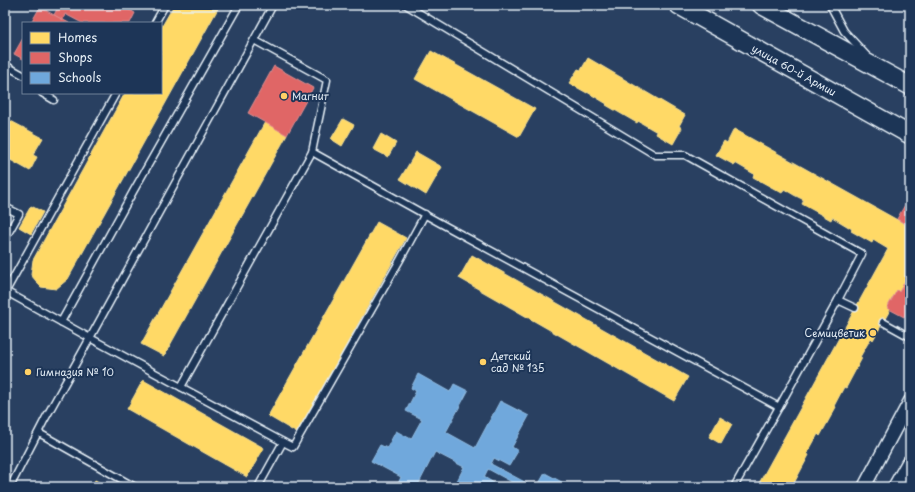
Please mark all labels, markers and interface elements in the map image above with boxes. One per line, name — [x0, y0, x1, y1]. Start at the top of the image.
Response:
legend — [22, 22, 162, 94]
text: Homes — [58, 28, 97, 46]
street label: улица 60-й Армии — [749, 40, 839, 99]
text: Shops — [58, 48, 93, 66]
text: Schools — [58, 68, 102, 86]
place label: Магнит — [292, 88, 330, 103]
marker: Магнит — [279, 91, 289, 101]
place label: Cемицветик — [805, 325, 865, 340]
marker: Cемицветик — [868, 328, 878, 338]
place label: Детский сад № 135 — [490, 348, 544, 375]
marker: Детский сад № 135 — [478, 357, 488, 367]
place label: Гимназия № 10 — [36, 364, 114, 379]
marker: Гимназия № 10 — [23, 367, 33, 377]

